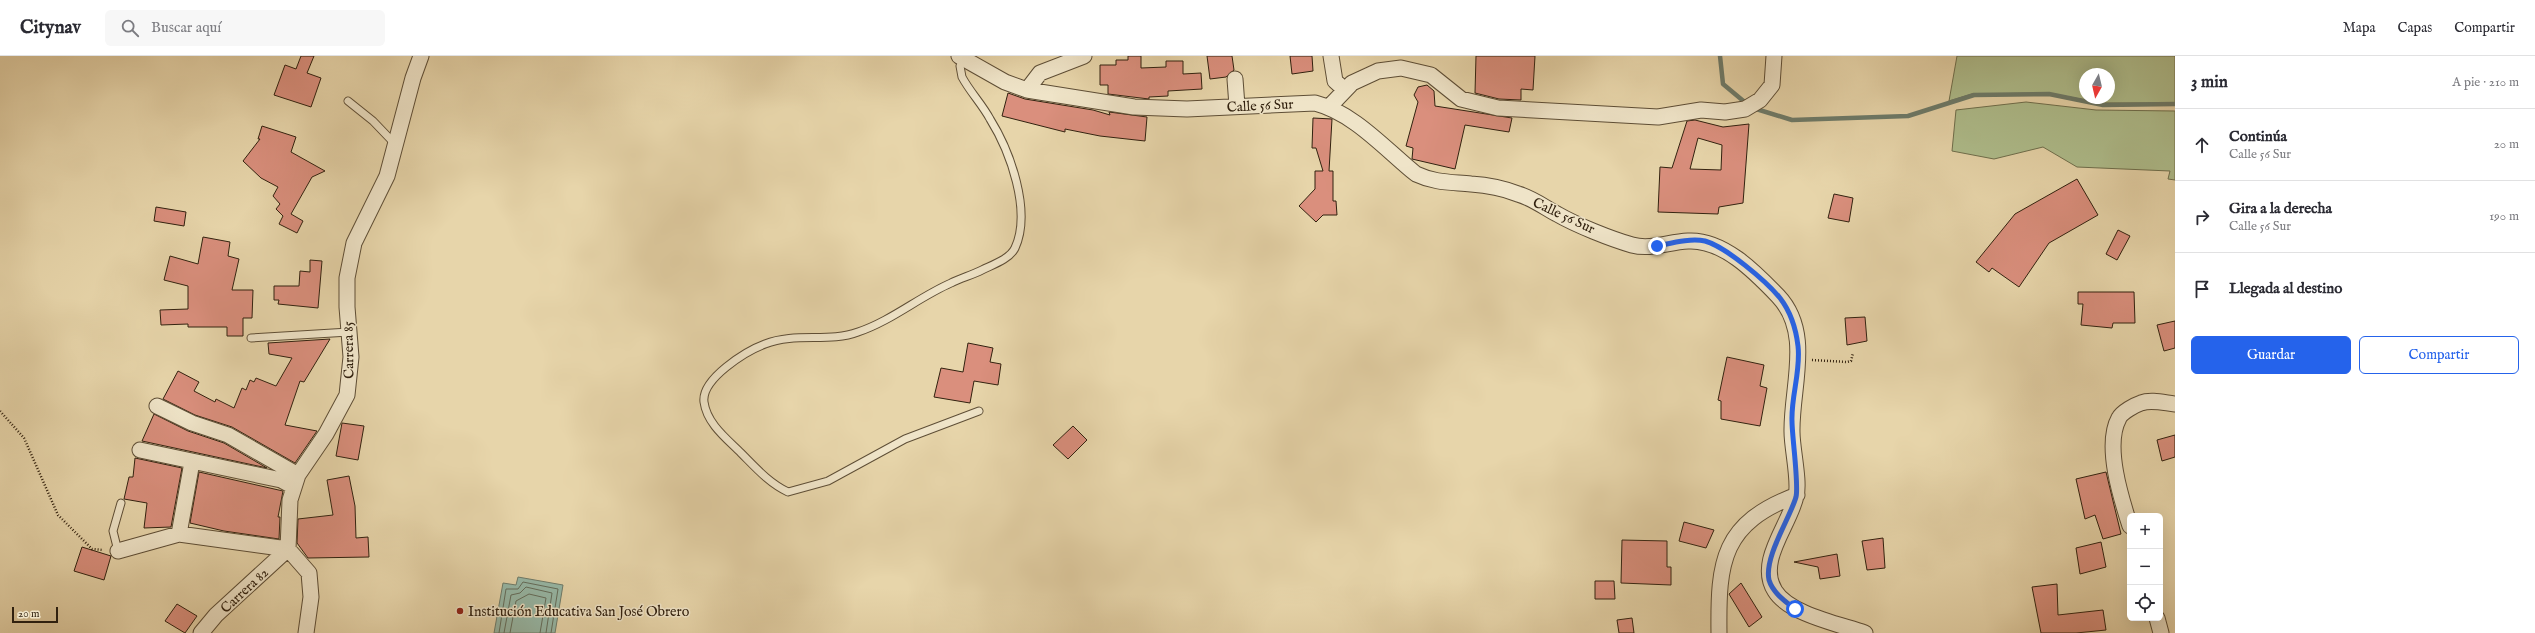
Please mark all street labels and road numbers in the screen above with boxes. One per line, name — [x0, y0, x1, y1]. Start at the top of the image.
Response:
street label: Calle 56 Sur — [1226, 95, 1294, 117]
street label: Calle 56 Sur — [1530, 194, 1598, 238]
street label: Carrera 85 — [339, 321, 359, 379]
street label: Carrera 82 — [217, 564, 273, 617]

